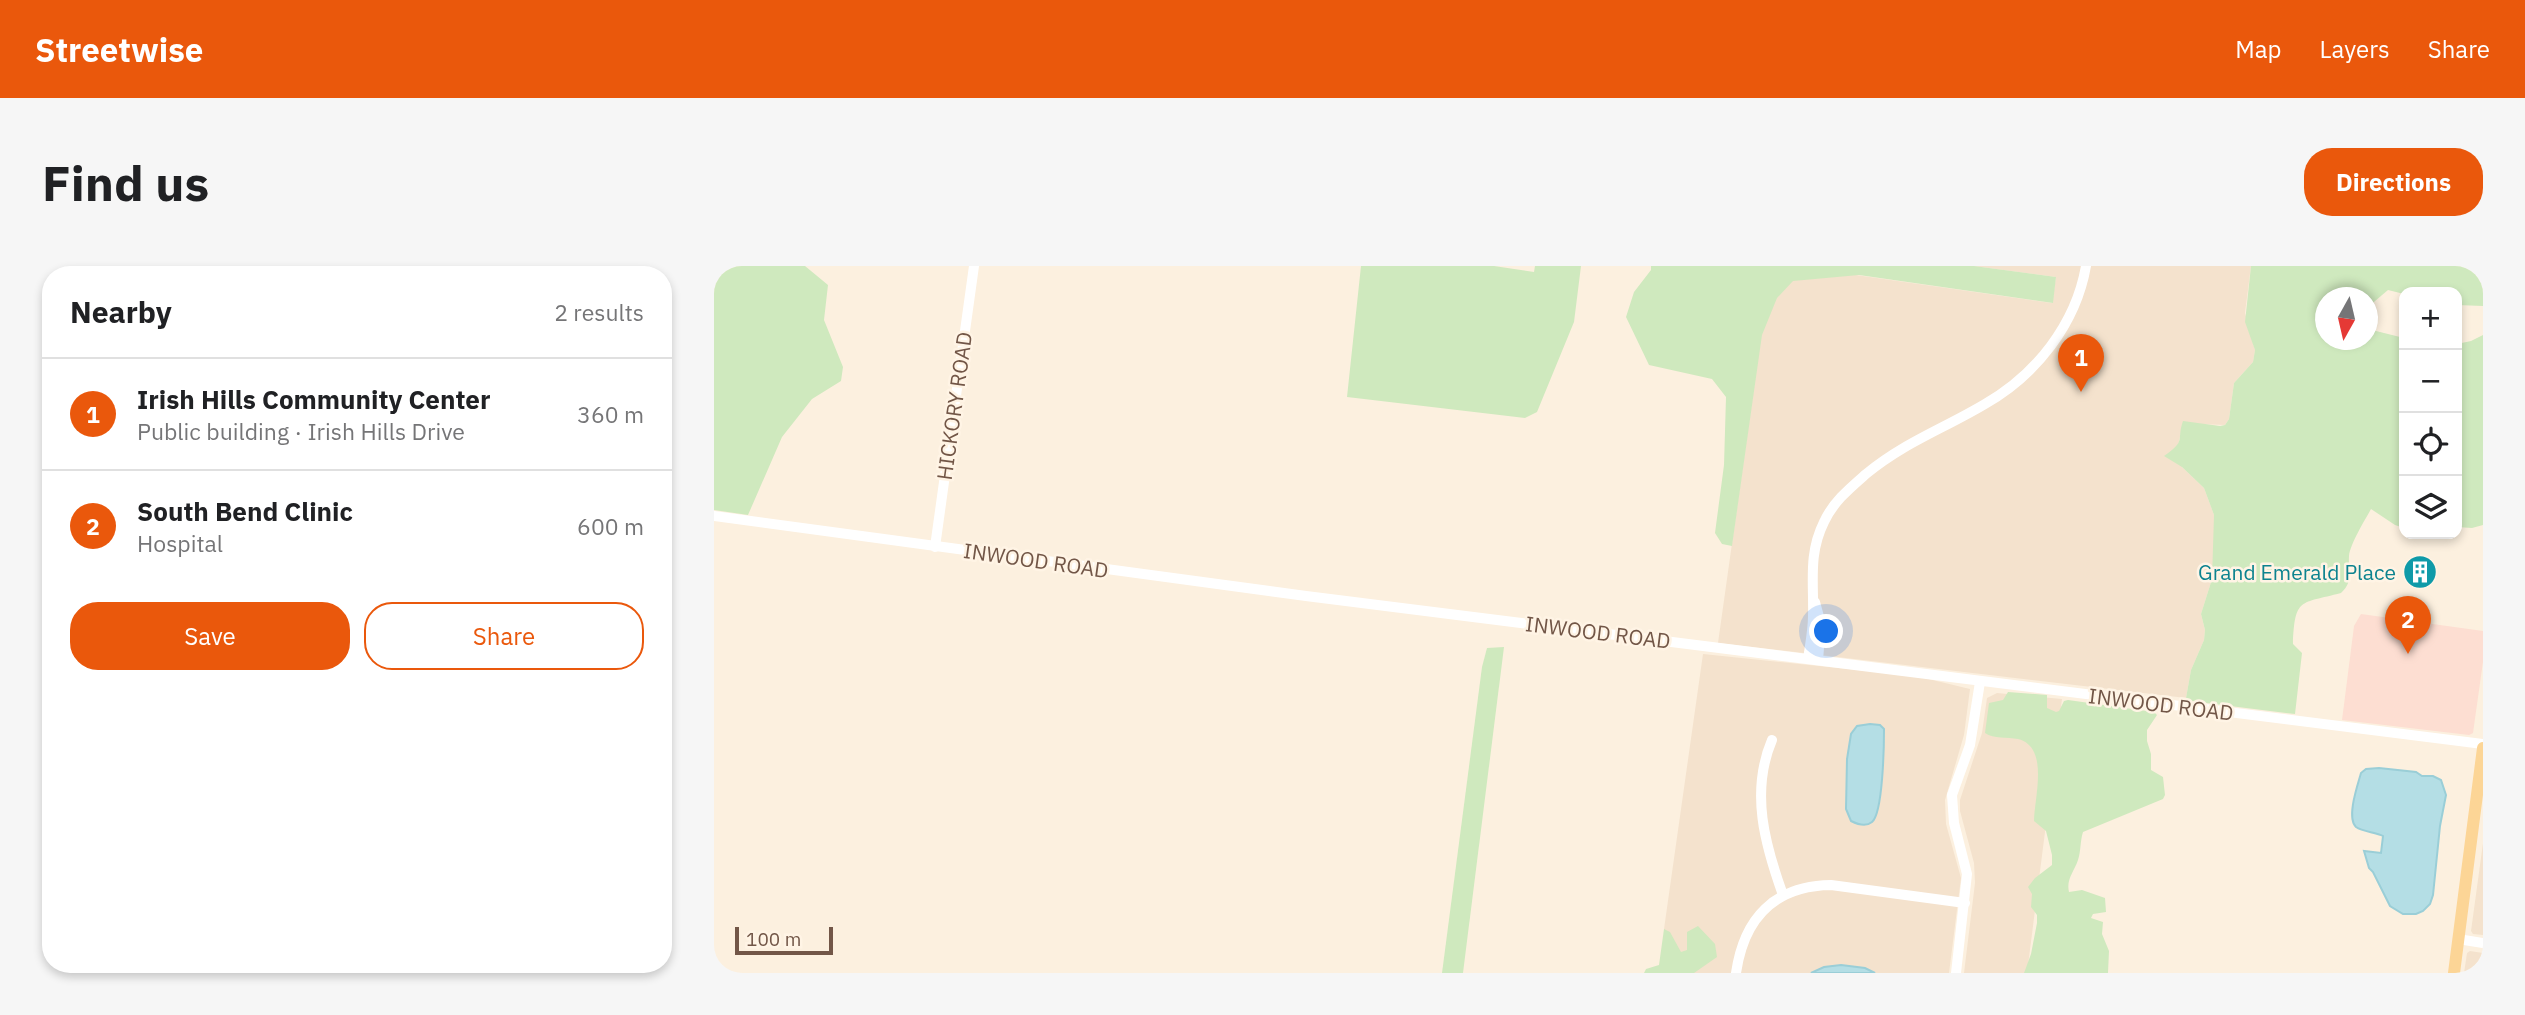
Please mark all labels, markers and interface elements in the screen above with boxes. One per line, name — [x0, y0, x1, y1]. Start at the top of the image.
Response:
text: Streetwise — [35, 28, 203, 71]
text: Map — [2235, 33, 2282, 65]
text: Layers — [2320, 33, 2390, 65]
text: Share — [2428, 33, 2490, 65]
button: Directions — [2304, 148, 2483, 216]
text: Find us — [42, 151, 209, 214]
north arrow — [2315, 287, 2378, 350]
map controls — [2399, 287, 2462, 539]
button: + — [2399, 287, 2462, 350]
text: Nearby — [70, 292, 172, 331]
text: 2 results — [554, 297, 644, 327]
street label: HICKORY ROAD — [930, 330, 978, 482]
pin: 1 — [2058, 334, 2104, 392]
button: − — [2399, 350, 2462, 413]
text: Irish Hills Community Center — [137, 382, 490, 416]
text: 1 — [86, 399, 100, 429]
text: 360 m — [577, 399, 644, 429]
button: locate — [2399, 413, 2462, 476]
text: Public building · Irish Hills Drive — [137, 416, 465, 446]
button: layers — [2399, 476, 2462, 539]
text: South Bend Clinic — [137, 494, 353, 528]
text: 2 — [86, 511, 100, 541]
text: 600 m — [577, 511, 644, 541]
text: Hospital — [137, 528, 223, 558]
street label: INWOOD ROAD — [962, 536, 1110, 584]
building icon: Grand Emerald Place — [2401, 553, 2439, 591]
place label: Grand Emerald Place — [2198, 558, 2396, 586]
pin: 2 — [2385, 596, 2431, 654]
button: Save — [70, 602, 350, 670]
button: Share — [364, 602, 644, 670]
street label: INWOOD ROAD — [1524, 609, 1672, 655]
your location — [1809, 614, 1843, 648]
street label: INWOOD ROAD — [2087, 681, 2235, 727]
scale bar — [735, 924, 833, 956]
text: 100 m — [746, 927, 801, 951]

